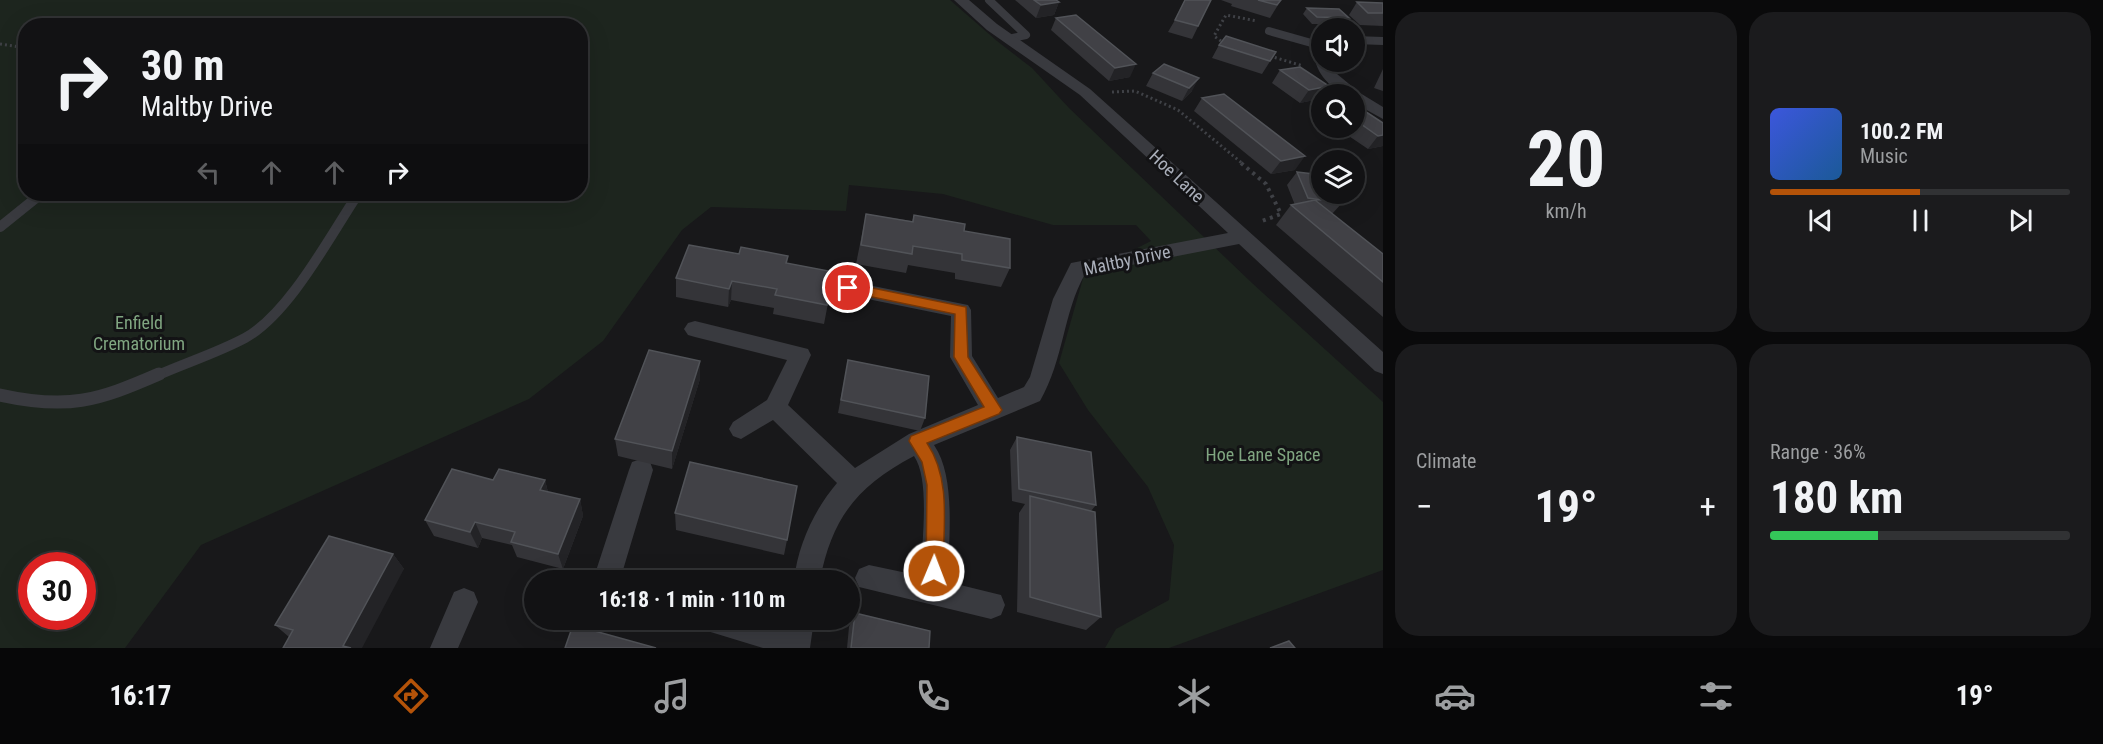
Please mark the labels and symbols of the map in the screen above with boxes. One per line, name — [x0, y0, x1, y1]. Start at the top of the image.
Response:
street label: Hoe Lane — [1145, 145, 1209, 207]
street label: Maltby Drive — [1082, 241, 1172, 279]
pin — [822, 262, 873, 313]
park label: Enfield Crematorium — [93, 312, 185, 354]
park label: Hoe Lane Space — [1206, 444, 1320, 465]
position arrow — [902, 539, 966, 603]
speed limit sign: 30 — [18, 552, 96, 630]

